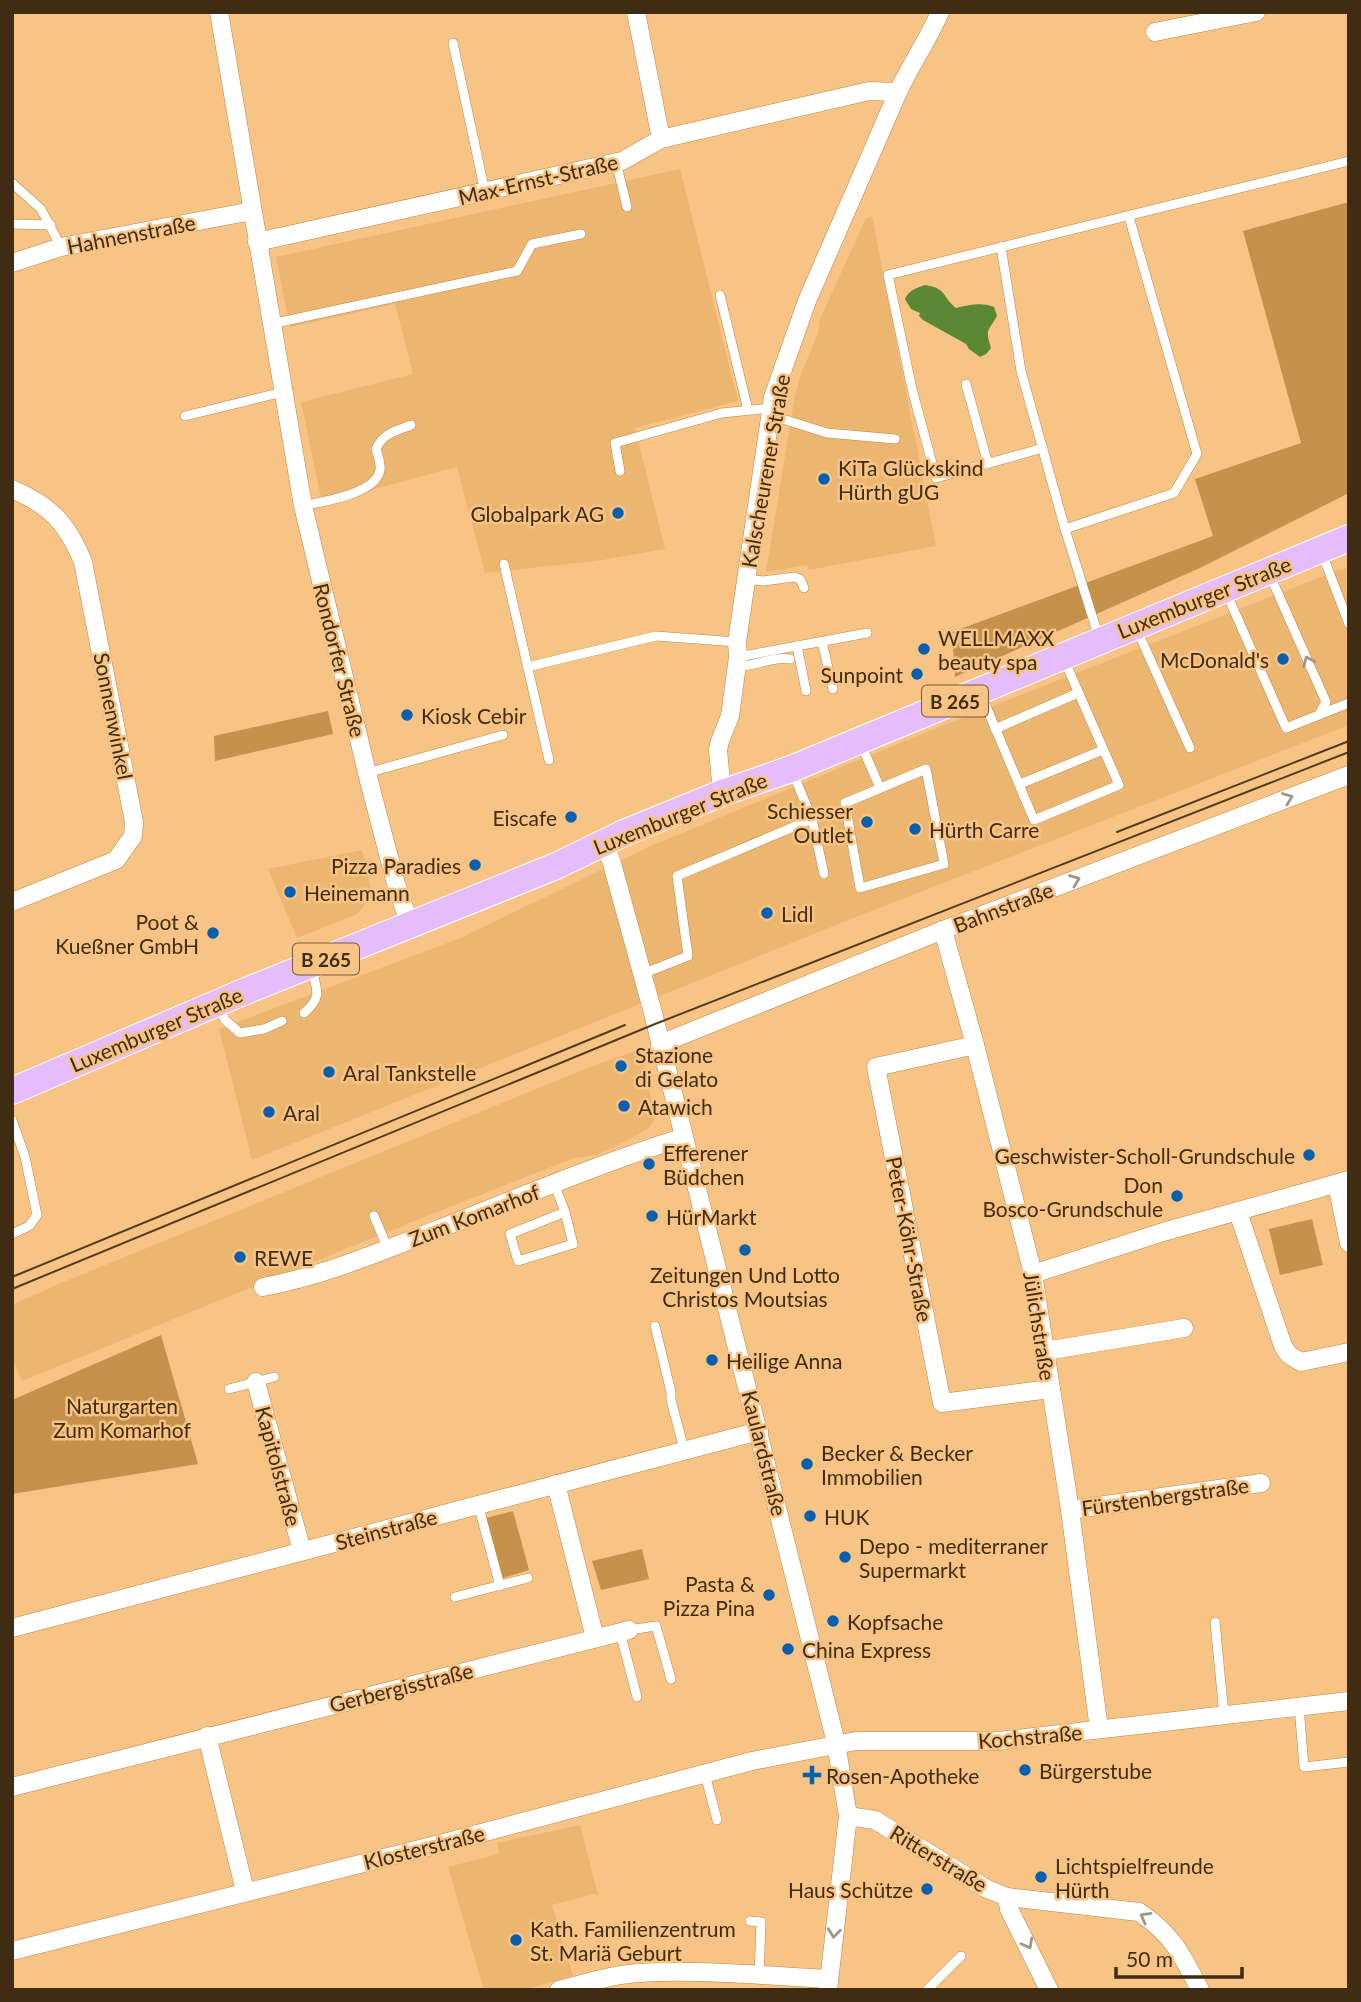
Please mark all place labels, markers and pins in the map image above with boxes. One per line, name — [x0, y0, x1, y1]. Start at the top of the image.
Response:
place label: KiTa Glückskind Hürth gUG — [838, 455, 984, 504]
marker: KiTa Glückskind Hürth gUG — [816, 471, 832, 487]
place label: Globalpark AG — [470, 501, 604, 526]
marker: Globalpark AG — [610, 505, 626, 521]
place label: WELLMAXX beauty spa — [938, 625, 1055, 674]
marker: WELLMAXX beauty spa — [916, 641, 932, 657]
place label: McDonald's — [1160, 647, 1269, 672]
marker: McDonald's — [1275, 651, 1291, 667]
place label: Sunpoint — [821, 662, 903, 687]
marker: Sunpoint — [909, 666, 925, 682]
place label: Kiosk Cebir — [421, 703, 527, 728]
marker: Kiosk Cebir — [399, 707, 415, 723]
place label: Schiesser Outlet — [767, 798, 853, 847]
place label: Eiscafe — [492, 805, 557, 830]
marker: Eiscafe — [563, 809, 579, 825]
marker: Schiesser Outlet — [859, 814, 875, 830]
place label: Hürth Carre — [929, 817, 1039, 842]
marker: Hürth Carre — [907, 821, 923, 837]
place label: Pizza Paradies — [331, 853, 461, 878]
marker: Pizza Paradies — [467, 857, 483, 873]
place label: Heinemann — [304, 880, 410, 905]
marker: Heinemann — [282, 884, 298, 900]
place label: Lidl — [781, 901, 814, 926]
marker: Lidl — [759, 905, 775, 921]
place label: Poot & Kueßner GmbH — [55, 909, 199, 958]
marker: Poot & Kueßner GmbH — [205, 925, 221, 941]
place label: Stazione di Gelato — [635, 1042, 718, 1091]
marker: Stazione di Gelato — [613, 1058, 629, 1074]
place label: Aral Tankstelle — [343, 1060, 476, 1085]
marker: Aral Tankstelle — [321, 1064, 337, 1080]
place label: Atawich — [638, 1094, 713, 1119]
marker: Atawich — [616, 1098, 632, 1114]
place label: Aral — [283, 1100, 320, 1125]
marker: Aral — [261, 1104, 277, 1120]
place label: Efferener Büdchen — [663, 1140, 749, 1189]
place label: Geschwister-Scholl-Grundschule — [994, 1143, 1295, 1168]
marker: Geschwister-Scholl-Grundschule — [1301, 1147, 1317, 1163]
marker: Efferener Büdchen — [641, 1156, 657, 1172]
place label: Don Bosco-Grundschule — [982, 1172, 1163, 1221]
marker: Don Bosco-Grundschule — [1169, 1188, 1185, 1204]
place label: HürMarkt — [666, 1204, 757, 1229]
marker: HürMarkt — [644, 1208, 660, 1224]
marker: Zeitungen Und Lotto Christos Moutsias — [737, 1242, 753, 1258]
place label: REWE — [254, 1245, 313, 1270]
marker: REWE — [232, 1249, 248, 1265]
place label: Zeitungen Und Lotto Christos Moutsias — [650, 1262, 840, 1311]
place label: Heilige Anna — [726, 1348, 842, 1373]
marker: Heilige Anna — [704, 1352, 720, 1368]
place label: Becker & Becker Immobilien — [821, 1440, 973, 1489]
marker: Becker & Becker Immobilien — [799, 1456, 815, 1472]
place label: HUK — [824, 1504, 869, 1529]
marker: HUK — [802, 1508, 818, 1524]
place label: Depo - mediterraner Supermarkt — [859, 1533, 1048, 1582]
marker: Depo - mediterraner Supermarkt — [837, 1549, 853, 1565]
place label: Pasta & Pizza Pina — [663, 1571, 755, 1620]
marker: Pasta & Pizza Pina — [761, 1587, 777, 1603]
place label: Kopfsache — [847, 1609, 943, 1634]
marker: Kopfsache — [825, 1613, 841, 1629]
place label: China Express — [802, 1637, 931, 1662]
marker: China Express — [780, 1641, 796, 1657]
place label: Bürgerstube — [1039, 1758, 1152, 1783]
marker: Bürgerstube — [1017, 1762, 1033, 1778]
place label: Rosen-Apotheke — [826, 1763, 979, 1788]
marker: Rosen-Apotheke — [804, 1767, 820, 1783]
place label: Lichtspielfreunde Hürth — [1055, 1853, 1214, 1902]
marker: Lichtspielfreunde Hürth — [1033, 1869, 1049, 1885]
place label: Haus Schütze — [788, 1877, 913, 1902]
marker: Haus Schütze — [919, 1881, 935, 1897]
place label: Kath. Familienzentrum St. Mariä Geburt — [530, 1916, 736, 1965]
marker: Kath. Familienzentrum St. Mariä Geburt — [508, 1932, 524, 1948]

